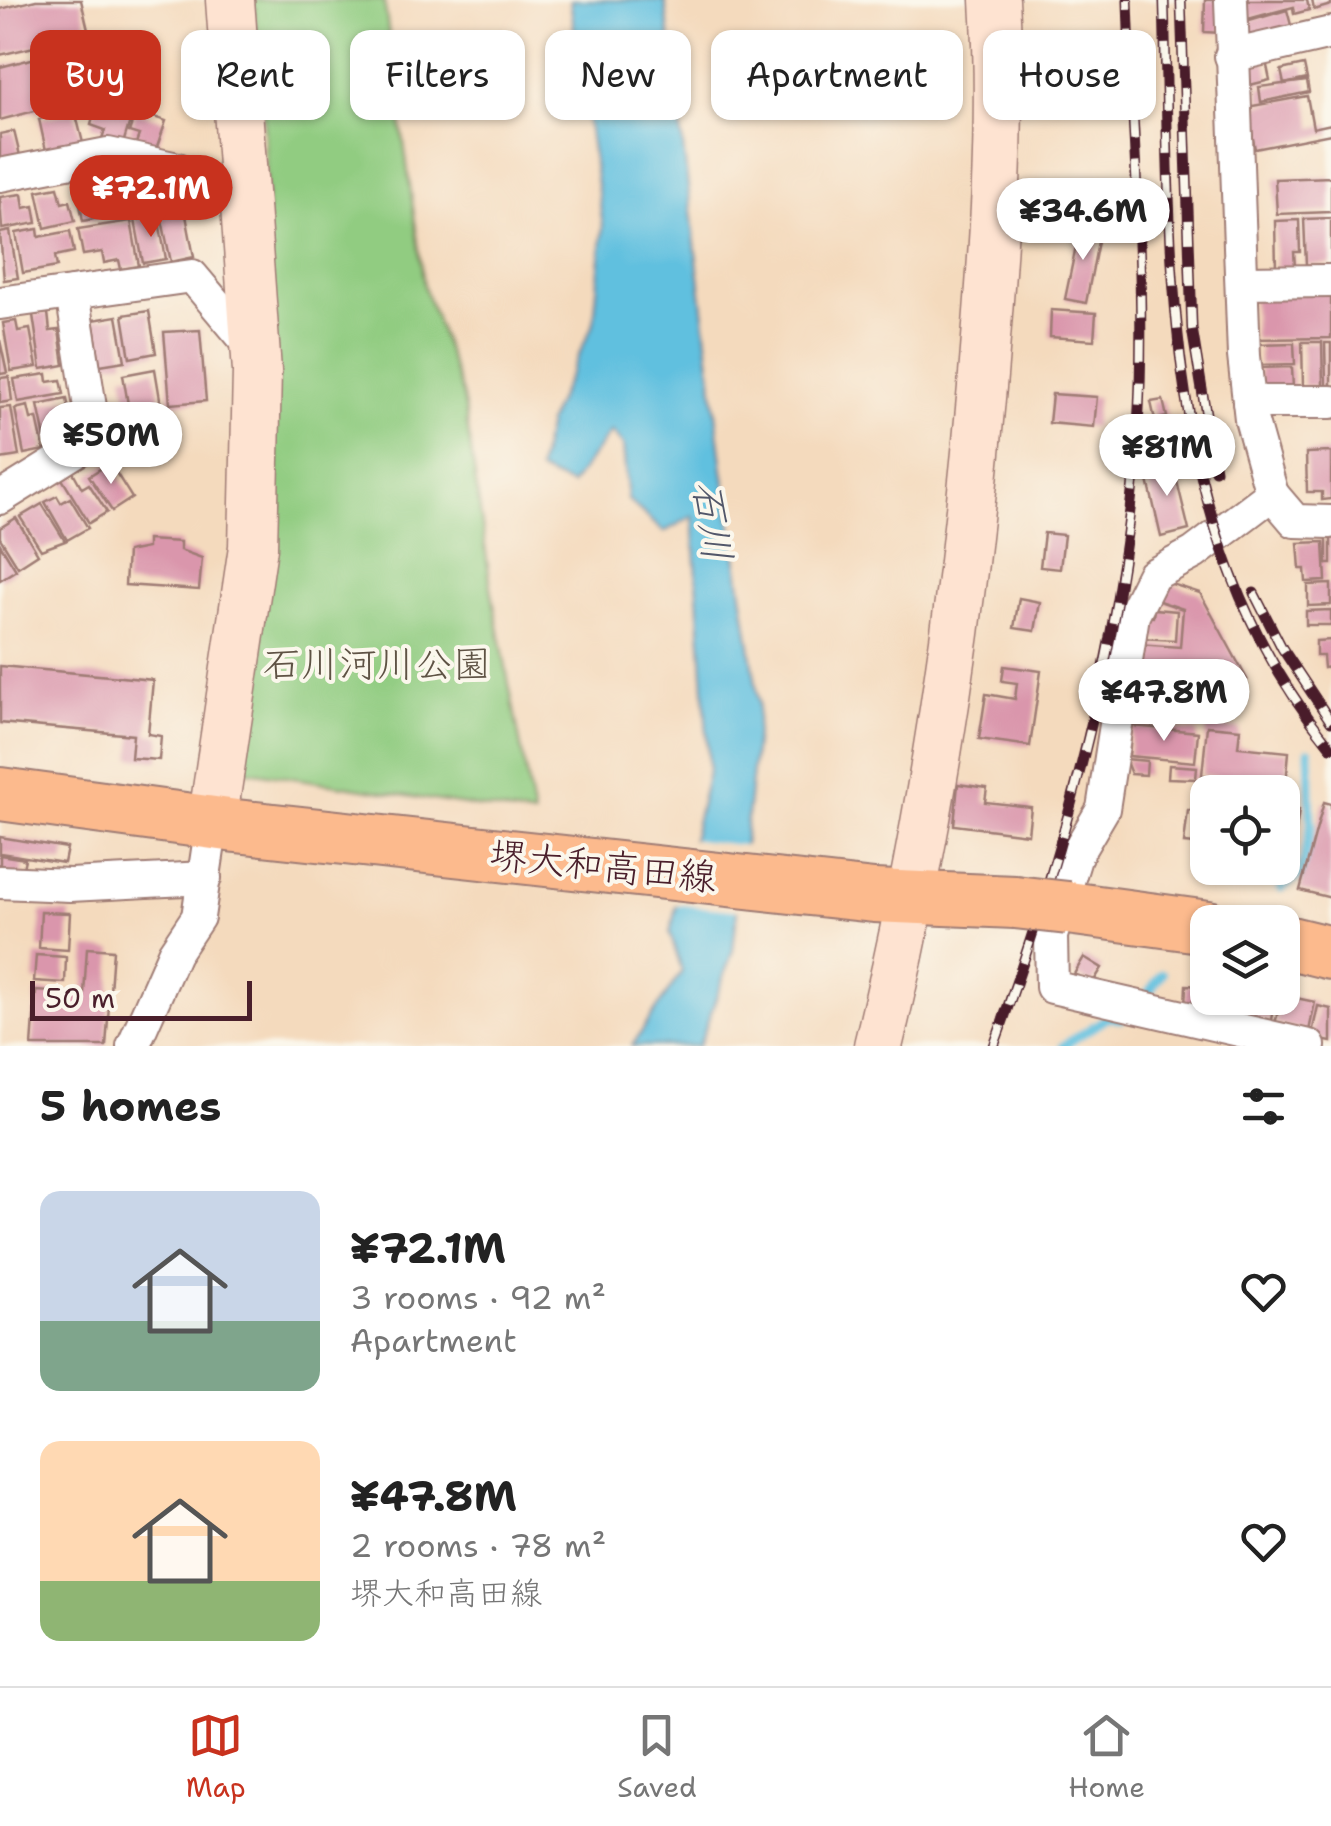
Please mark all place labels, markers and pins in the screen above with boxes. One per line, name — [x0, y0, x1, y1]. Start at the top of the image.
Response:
pin: ¥72.1M — [70, 155, 232, 240]
pin: ¥34.6M — [1002, 178, 1164, 263]
pin: ¥50M — [52, 402, 170, 487]
pin: ¥81M — [1108, 414, 1226, 499]
pin: ¥47.8M — [1083, 659, 1245, 744]

